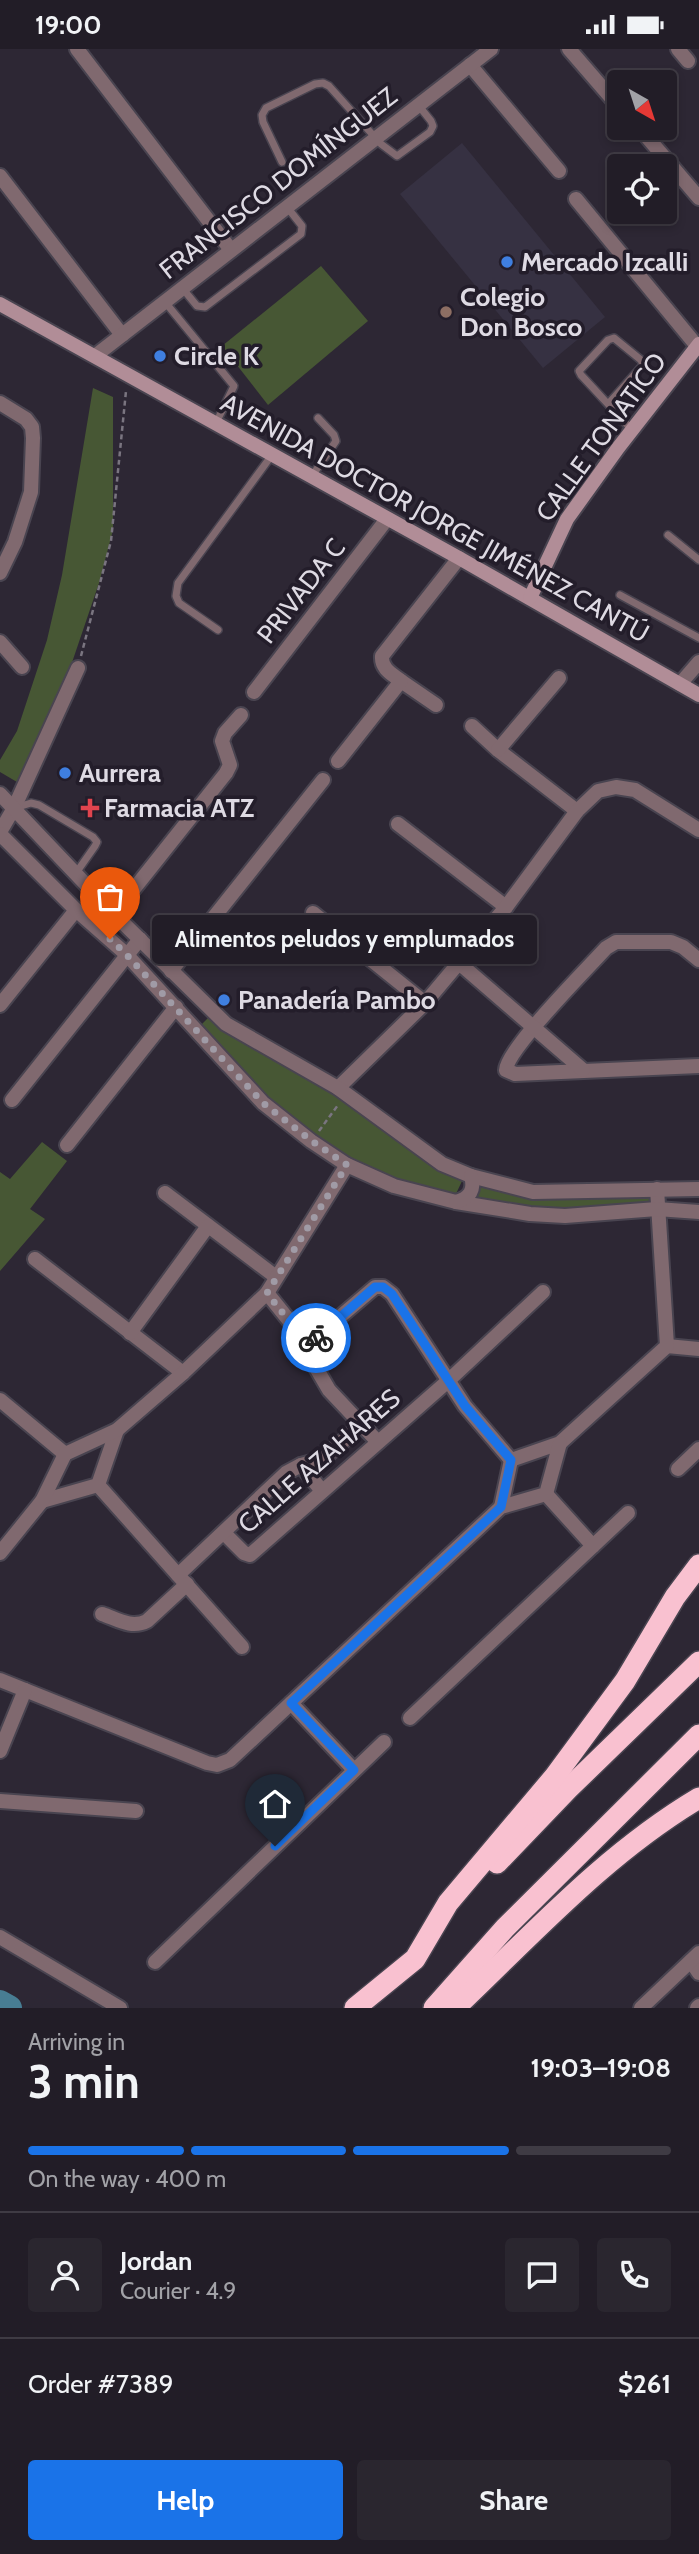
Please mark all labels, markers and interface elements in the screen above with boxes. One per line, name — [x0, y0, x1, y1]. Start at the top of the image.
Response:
text: 19:00 — [35, 9, 102, 41]
north arrow — [607, 70, 677, 140]
map controls — [607, 70, 677, 224]
street label: FRANCISCO DOMÍNGUEZ — [153, 80, 404, 286]
button: locate — [607, 154, 677, 224]
place label: Mercado Izcalli — [521, 246, 688, 278]
marker: Mercado Izcalli — [499, 254, 515, 270]
place label: Colegio Don Bosco — [460, 281, 582, 343]
marker: Colegio Don Bosco — [438, 304, 454, 320]
place label: Circle K — [174, 340, 260, 372]
street label: CALLE TONATICO — [529, 346, 673, 528]
marker: Circle K — [152, 348, 168, 364]
street label: AVENIDA DOCTOR JORGE JIMÉNEZ CANTÚ — [215, 387, 655, 649]
street label: PRIVADA C — [250, 532, 352, 650]
place label: Aurrera — [79, 757, 161, 789]
marker: Aurrera — [57, 765, 73, 781]
place label: Farmacia ATZ — [104, 792, 255, 824]
marker: Farmacia ATZ — [82, 800, 98, 816]
pin — [80, 867, 140, 939]
icon: bag — [91, 878, 129, 916]
callout: Alimentos peludos y emplumados — [152, 915, 537, 963]
text: Alimentos peludos y emplumados — [175, 925, 514, 953]
place label: Panadería Pambo — [238, 984, 436, 1016]
marker: Panadería Pambo — [216, 992, 232, 1008]
courier — [281, 1303, 351, 1373]
icon: bike — [297, 1319, 335, 1357]
street label: CALLE AZAHARES — [231, 1382, 407, 1540]
pin — [245, 1774, 305, 1846]
icon: home — [256, 1785, 294, 1823]
text: Arriving in — [28, 2028, 125, 2056]
text: 19:03–19:08 — [531, 2052, 671, 2084]
text: 3 min — [28, 2054, 140, 2110]
text: On the way · 400 m — [28, 2165, 226, 2193]
button: person — [28, 2238, 102, 2312]
button: chat — [505, 2238, 579, 2312]
button: phone — [597, 2238, 671, 2312]
text: Jordan — [120, 2245, 192, 2277]
text: Courier · 4.9 — [120, 2277, 236, 2305]
text: Order #7389 — [28, 2368, 174, 2400]
text: $261 — [618, 2368, 671, 2400]
button: Help — [28, 2460, 343, 2540]
button: Share — [357, 2460, 671, 2540]

